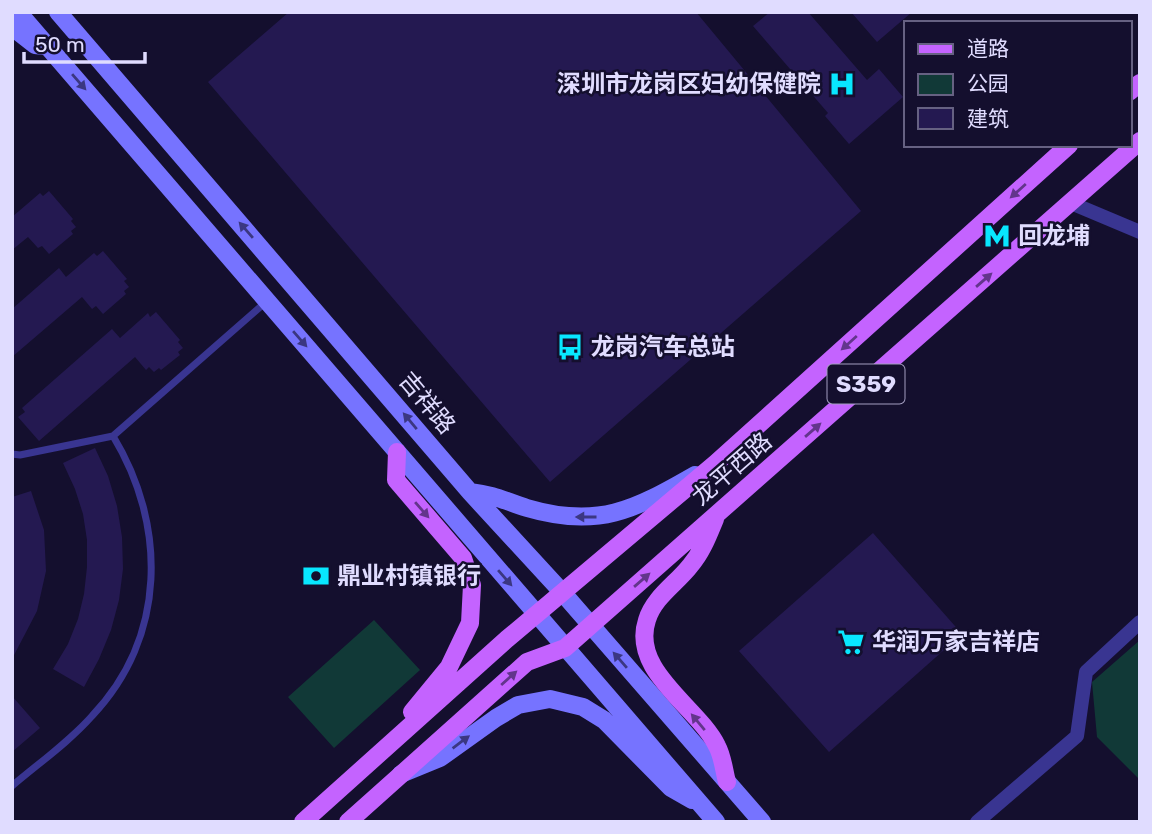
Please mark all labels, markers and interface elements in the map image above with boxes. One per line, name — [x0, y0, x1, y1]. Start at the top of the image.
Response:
scale bar — [24, 21, 145, 65]
legend — [904, 21, 1131, 147]
text: 50 m — [35, 32, 85, 57]
text: 道路 — [967, 36, 1009, 61]
hospital icon: 深圳市龙岗区妇幼保健院 — [827, 69, 857, 99]
place label: 深圳市龙岗区妇幼保健院 — [557, 70, 821, 98]
text: 公园 — [967, 71, 1009, 96]
one-way arrow — [71, 74, 86, 91]
text: 建筑 — [967, 106, 1009, 131]
one-way arrow — [1009, 183, 1027, 199]
one-way arrow — [239, 221, 254, 238]
metro station icon: 回龙埔 — [982, 221, 1012, 251]
place label: 回龙埔 — [1018, 222, 1090, 250]
one-way arrow — [975, 273, 992, 288]
one-way arrow — [292, 331, 307, 348]
bus stop icon: 龙岗汽车总站 — [555, 332, 585, 362]
place label: 龙岗汽车总站 — [591, 333, 735, 361]
one-way arrow — [840, 335, 858, 351]
road number: S359 — [828, 364, 904, 404]
street label: 吉祥路 — [393, 366, 461, 440]
one-way arrow — [402, 412, 418, 430]
one-way arrow — [804, 422, 822, 438]
street label: 龙平西路 — [687, 427, 777, 511]
one-way arrow — [414, 502, 429, 519]
one-way arrow — [575, 512, 597, 523]
bank icon: 鼎业村镇银行 — [301, 561, 331, 591]
place label: 鼎业村镇银行 — [337, 562, 481, 590]
one-way arrow — [497, 569, 513, 587]
one-way arrow — [633, 573, 650, 589]
supermarket icon: 华润万家吉祥店 — [836, 627, 866, 657]
place label: 华润万家吉祥店 — [872, 628, 1040, 656]
one-way arrow — [613, 651, 628, 668]
one-way arrow — [500, 671, 517, 687]
one-way arrow — [690, 713, 706, 731]
one-way arrow — [452, 736, 470, 750]

